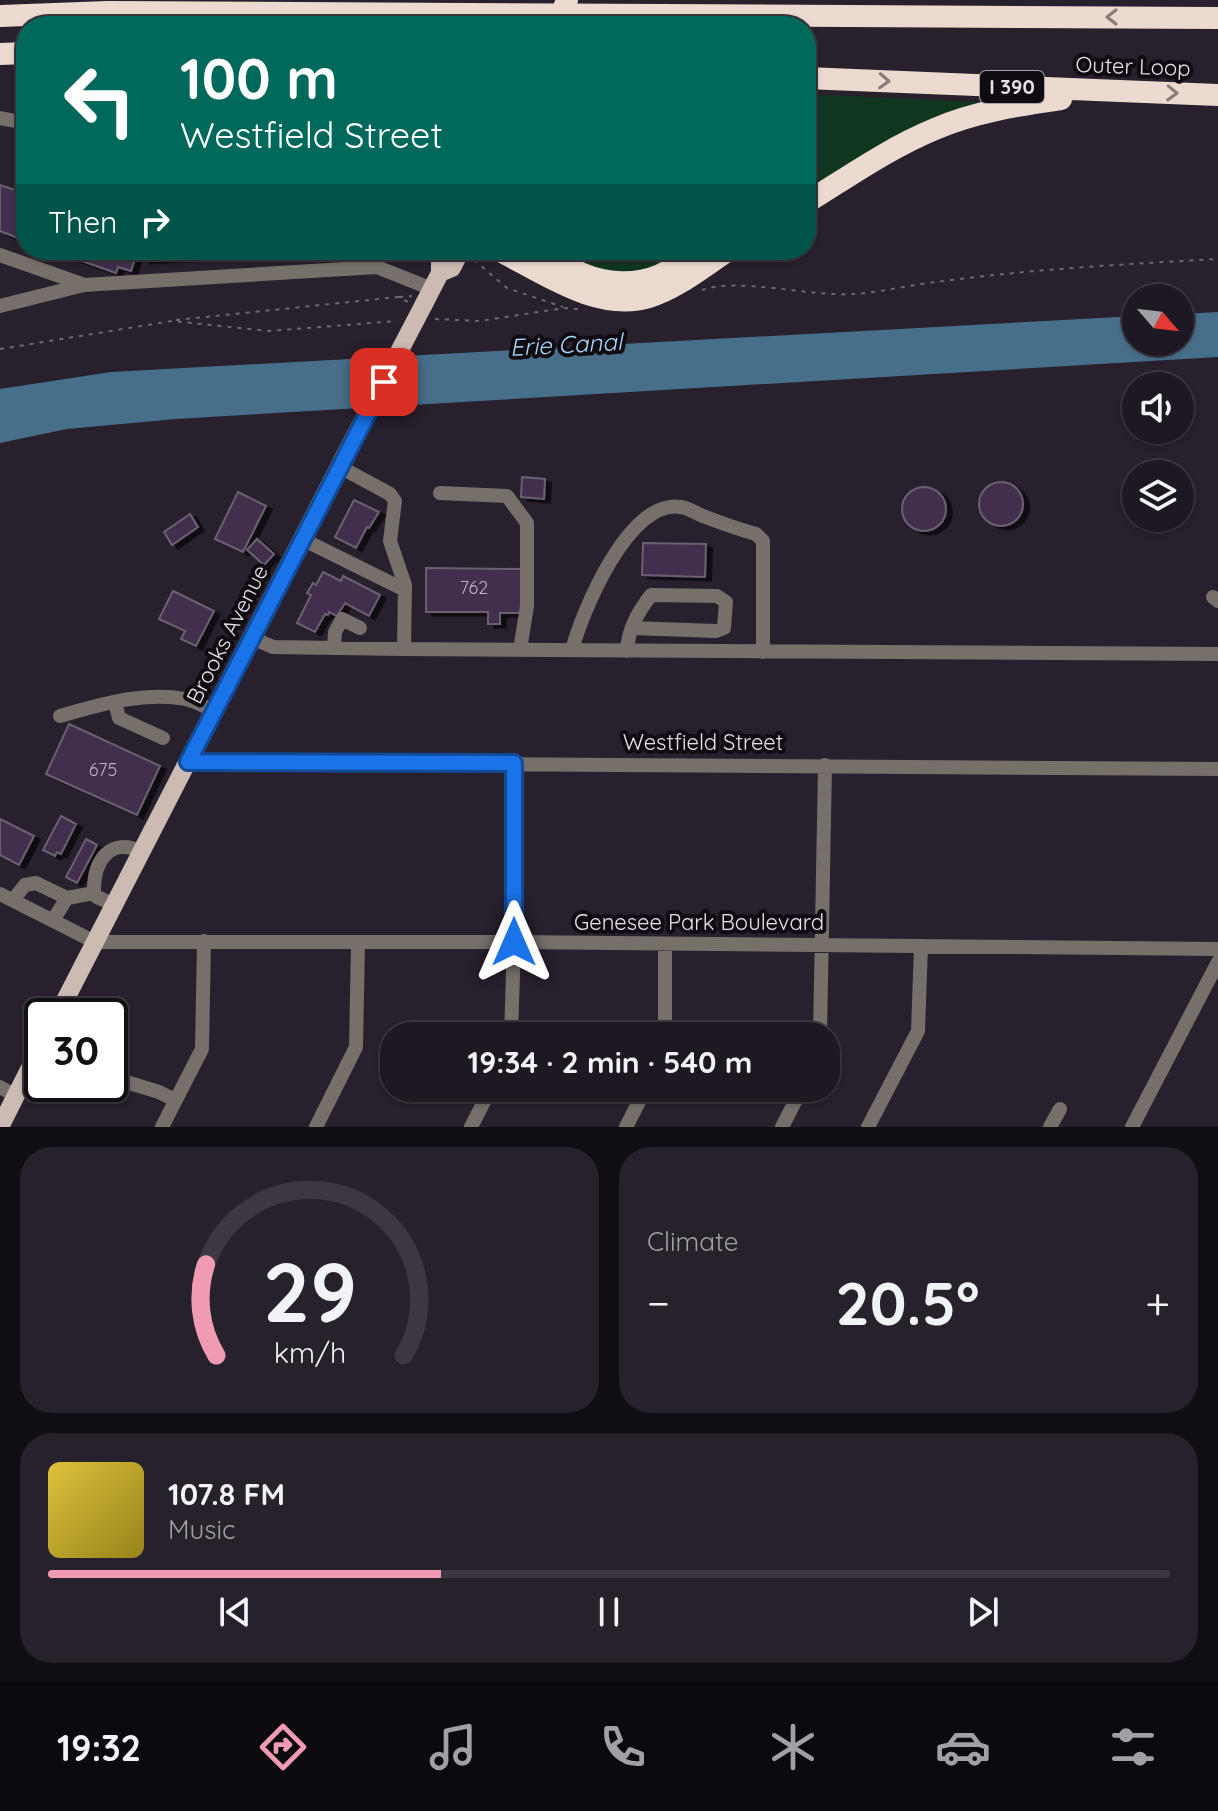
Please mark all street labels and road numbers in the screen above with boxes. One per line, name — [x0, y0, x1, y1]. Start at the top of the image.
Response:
street label: Outer Loop — [1075, 50, 1191, 82]
road number: I 390 — [980, 71, 1044, 103]
street label: Brooks Avenue — [180, 560, 274, 708]
street label: Westfield Street — [623, 728, 783, 756]
street label: Genesee Park Boulevard — [574, 908, 824, 936]

